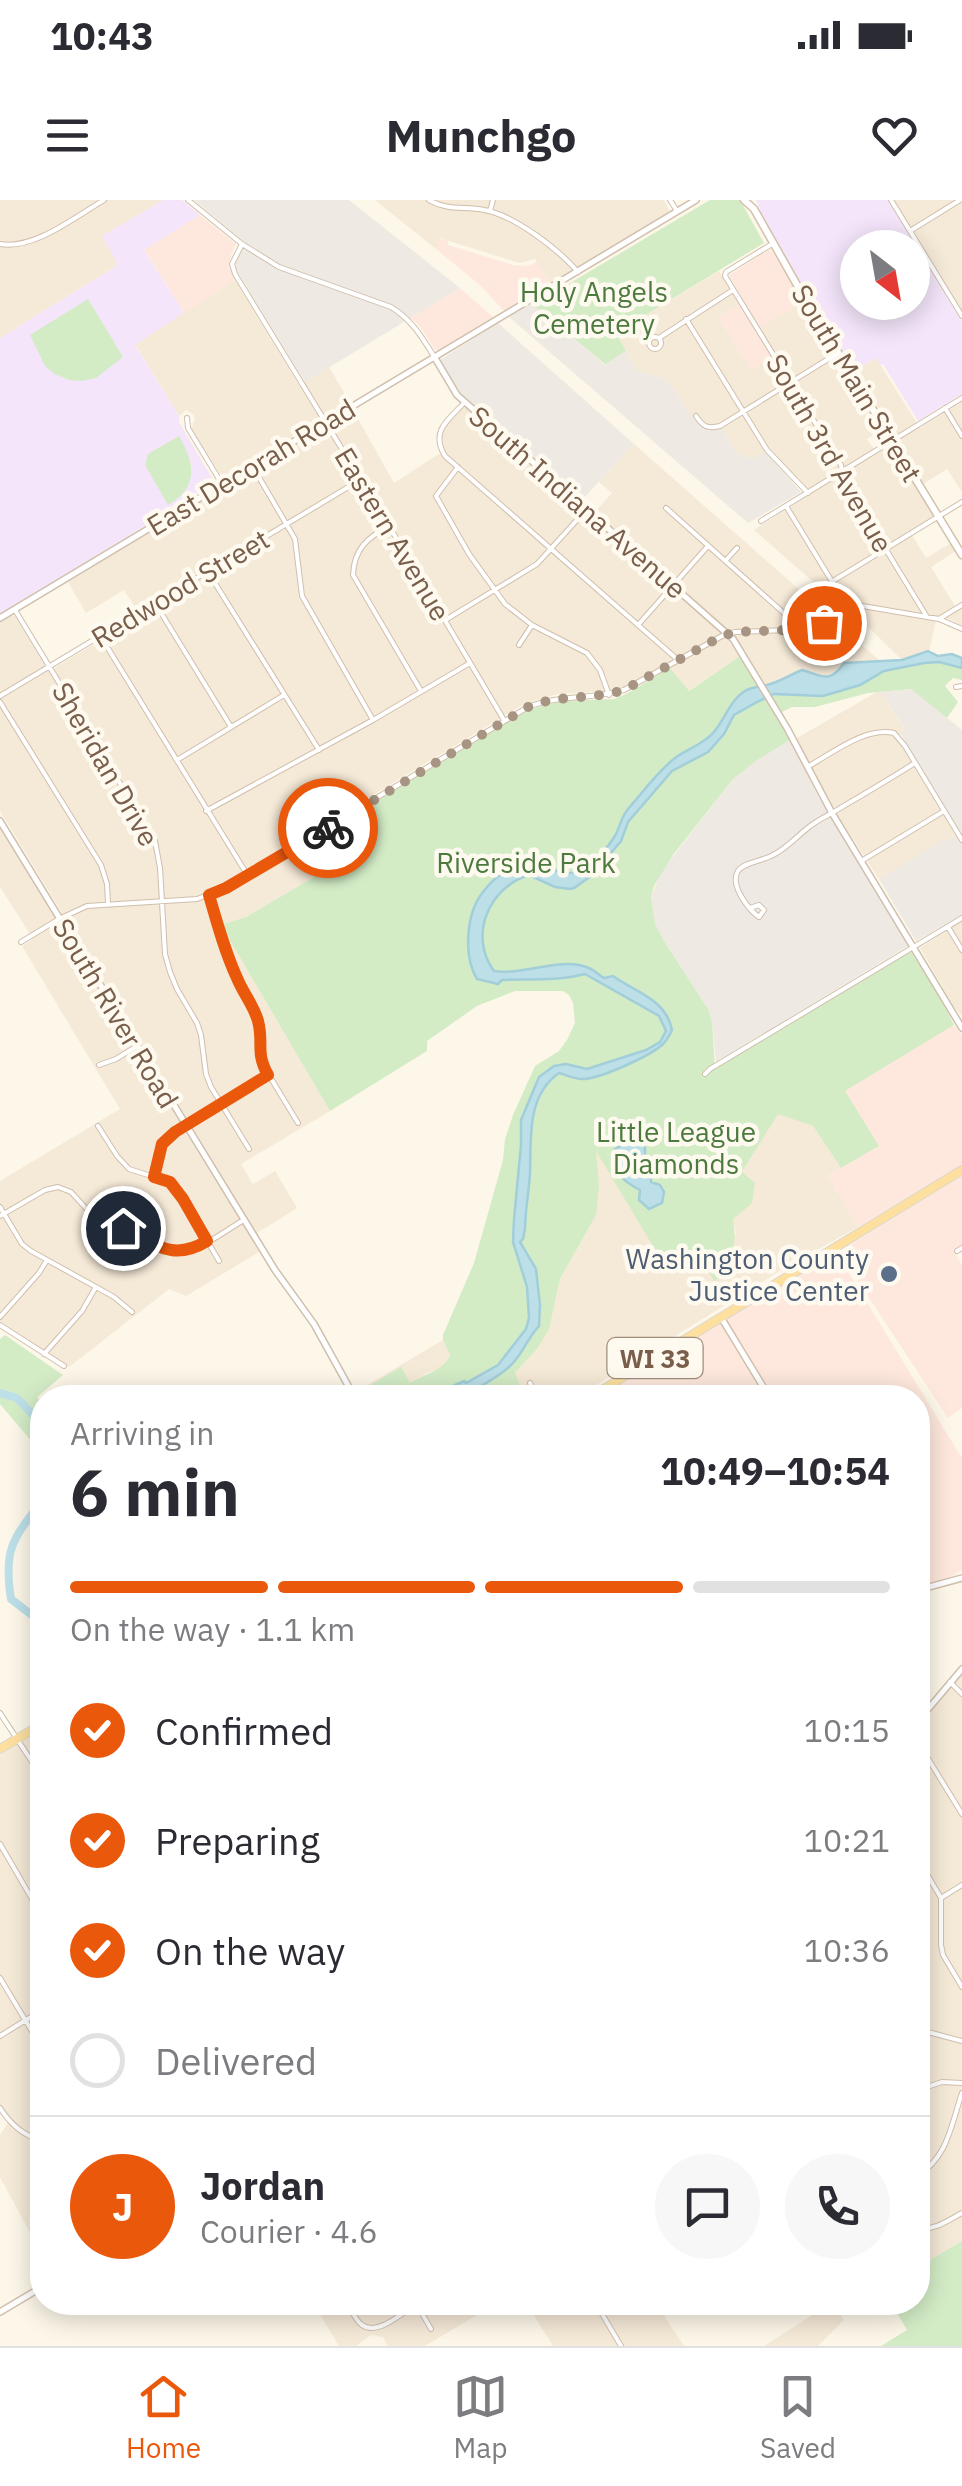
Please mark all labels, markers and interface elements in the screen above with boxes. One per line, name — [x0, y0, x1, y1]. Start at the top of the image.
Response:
text: 10:43 — [50, 11, 154, 60]
text: Munchgo — [386, 106, 576, 164]
icon: menu — [40, 108, 95, 163]
icon: heart — [867, 108, 922, 163]
north arrow — [840, 230, 930, 320]
map controls — [840, 230, 930, 320]
park label: Holy Angels Cemetery — [520, 273, 668, 342]
street label: South Main Street — [783, 277, 931, 489]
street label: South 3rd Avenue — [758, 347, 902, 559]
street label: East Decorah Road — [140, 390, 362, 544]
street label: South Indiana Avenue — [462, 397, 694, 607]
street label: Eastern Avenue — [327, 440, 459, 628]
street label: Redwood Street — [84, 520, 276, 656]
pin — [782, 581, 867, 666]
icon: bag — [797, 596, 852, 651]
street label: Sheridan Drive — [44, 675, 168, 853]
courier — [278, 778, 378, 878]
icon: bike — [301, 801, 356, 856]
park label: Riverside Park — [436, 844, 616, 881]
street label: South River Road — [45, 911, 187, 1115]
park label: Little League Diamonds — [596, 1113, 756, 1182]
pin — [81, 1186, 166, 1271]
icon: home — [96, 1201, 151, 1256]
place label: Washington County Justice Center — [626, 1240, 869, 1309]
marker: Washington County Justice Center — [878, 1263, 900, 1285]
road number: WI 33 — [608, 1338, 702, 1378]
text: Arriving in — [70, 1412, 215, 1454]
text: 10:49–10:54 — [660, 1446, 890, 1495]
text: 6 min — [70, 1449, 240, 1534]
text: On the way · 1.1 km — [70, 1608, 355, 1650]
icon: check — [70, 1703, 125, 1758]
text: Confirmed — [155, 1706, 333, 1755]
text: 10:15 — [804, 1709, 890, 1751]
icon: check — [70, 1813, 125, 1868]
text: Preparing — [155, 1816, 320, 1865]
text: 10:21 — [804, 1819, 890, 1861]
icon: check — [70, 1923, 125, 1978]
text: On the way — [155, 1926, 345, 1975]
text: 10:36 — [804, 1929, 890, 1971]
text: Delivered — [155, 2036, 317, 2085]
button: chat — [655, 2154, 760, 2259]
button: phone — [785, 2154, 890, 2259]
text: Jordan — [200, 2161, 325, 2210]
text: J — [112, 2182, 133, 2231]
text: Courier · 4.6 — [200, 2210, 378, 2252]
tab: Home — [126, 2369, 201, 2466]
tab: Map — [453, 2369, 508, 2466]
tab: Saved — [760, 2369, 836, 2466]

